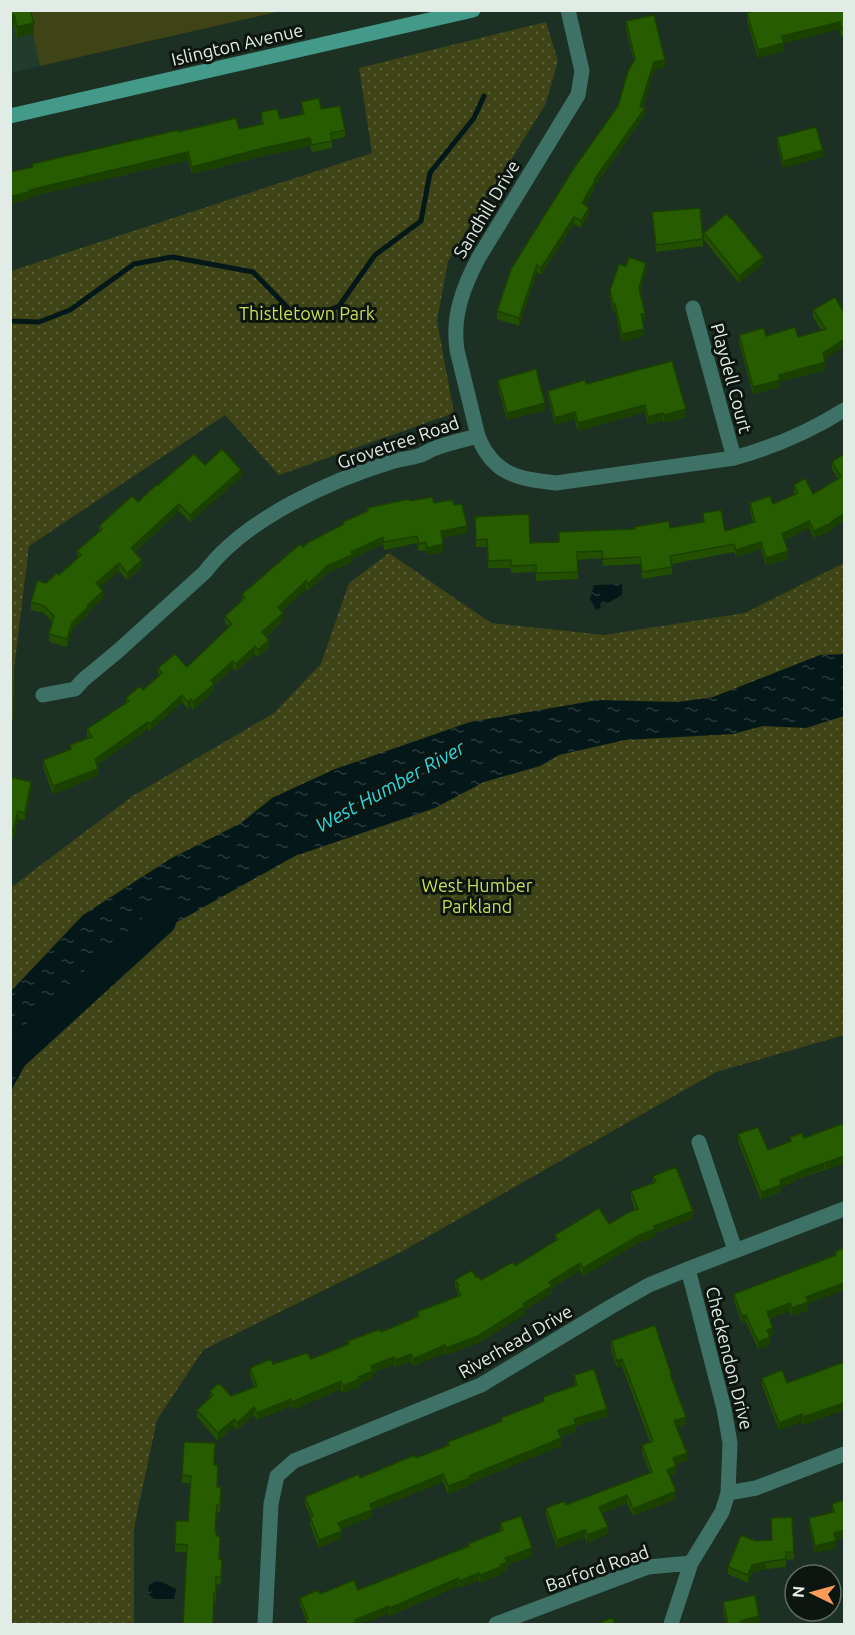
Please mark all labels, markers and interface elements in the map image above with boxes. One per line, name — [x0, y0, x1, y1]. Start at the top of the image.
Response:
street label: Islington Avenue — [169, 19, 305, 69]
street label: Sandhill Drive — [449, 157, 523, 261]
park label: Thistletown Park — [239, 303, 375, 323]
street label: Playdell Court — [708, 321, 756, 435]
street label: Grovetree Road — [335, 412, 461, 472]
water label: West Humber River — [311, 735, 470, 837]
park label: West Humber Parkland — [422, 875, 533, 916]
street label: Checkendon Drive — [703, 1284, 757, 1432]
street label: Riverhead Drive — [455, 1300, 575, 1382]
street label: Barford Road — [543, 1541, 651, 1595]
north arrow — [783, 1563, 843, 1623]
text: N — [789, 1585, 808, 1598]

